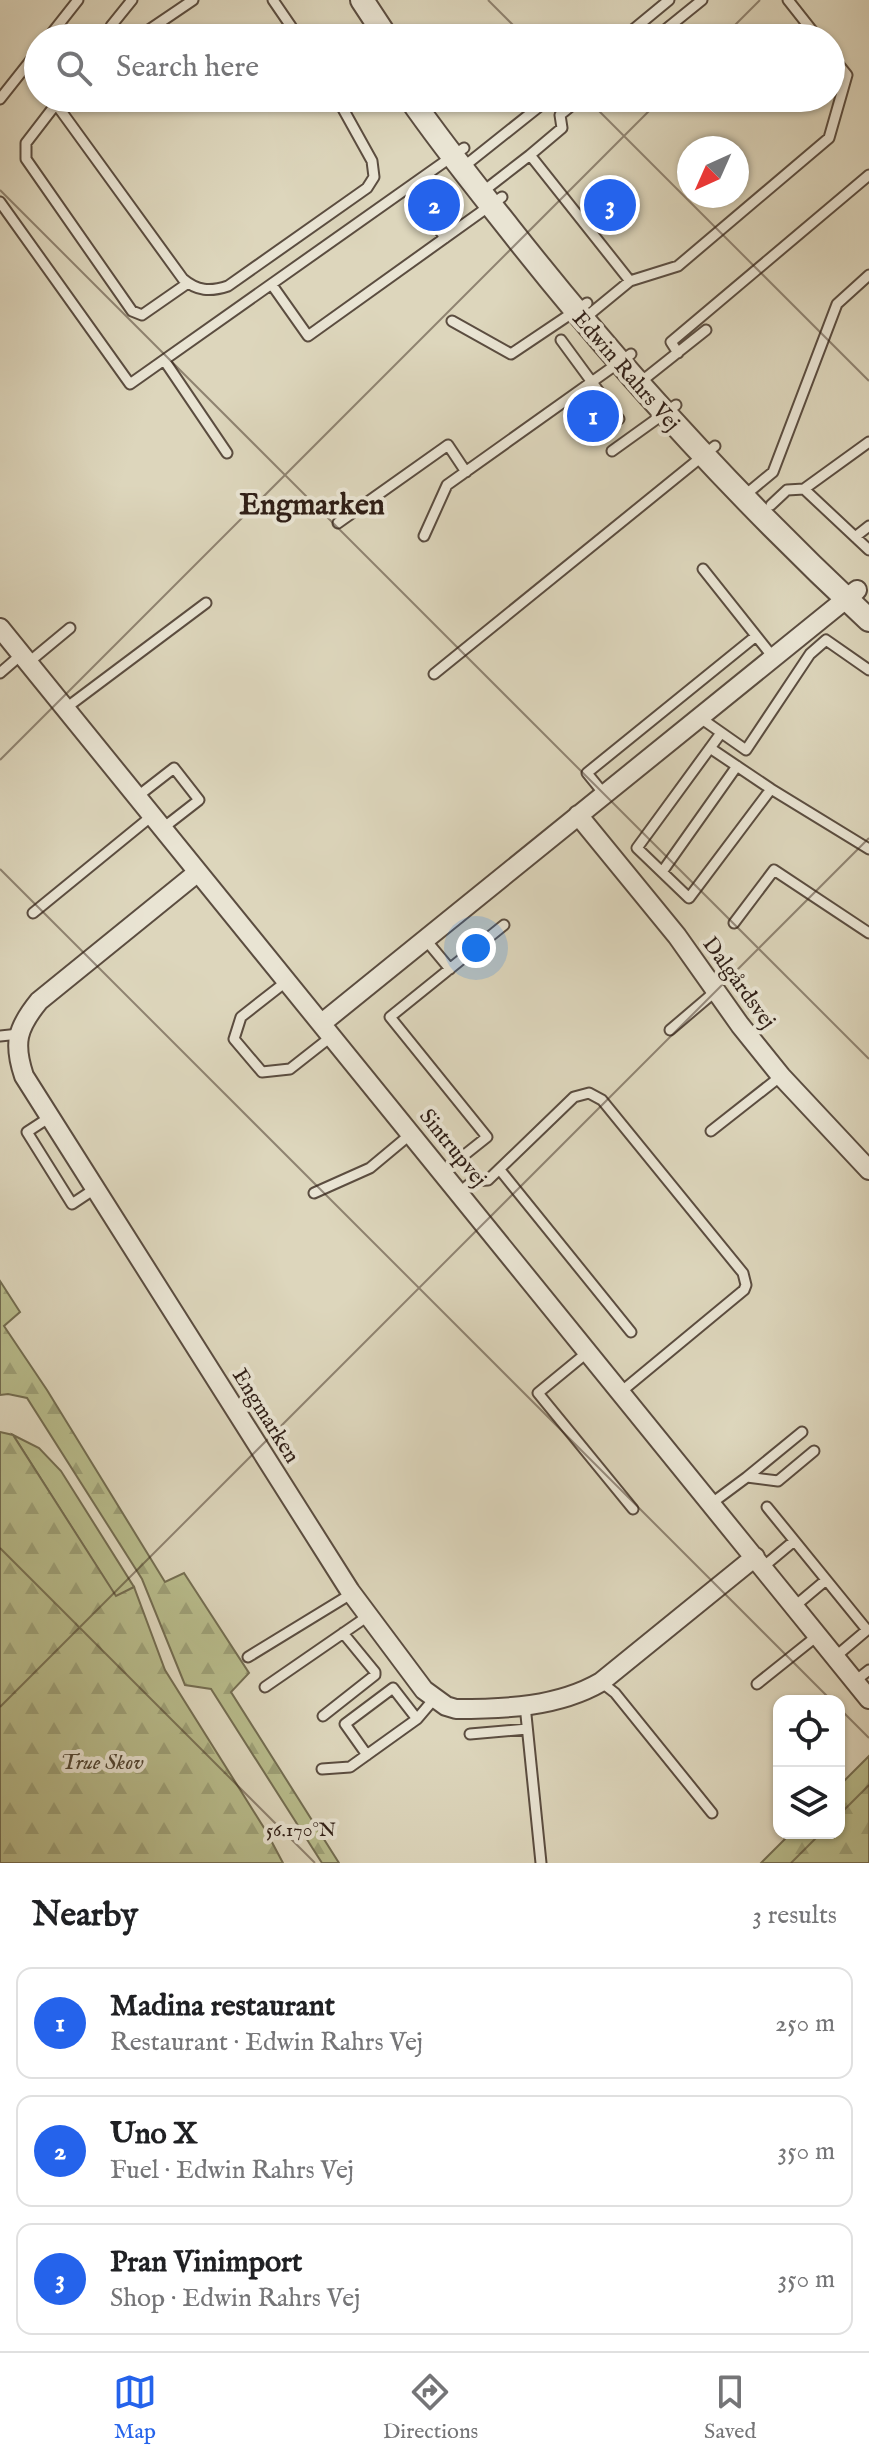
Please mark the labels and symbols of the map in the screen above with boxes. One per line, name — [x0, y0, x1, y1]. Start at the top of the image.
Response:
north arrow — [677, 136, 749, 208]
pin: 2 — [408, 175, 460, 235]
pin: 3 — [584, 175, 636, 235]
street label: Edwin Rahrs Vej — [565, 305, 685, 437]
pin: 1 — [567, 386, 619, 446]
district label: Engmarken — [239, 487, 385, 525]
your location — [456, 928, 496, 968]
street label: Dalgårdsvej — [696, 932, 781, 1035]
street label: Sintrupvej — [412, 1104, 492, 1193]
street label: Engmarken — [225, 1363, 306, 1469]
park label: True Skov — [60, 1749, 144, 1777]
text: 56.170°N — [266, 1818, 336, 1843]

